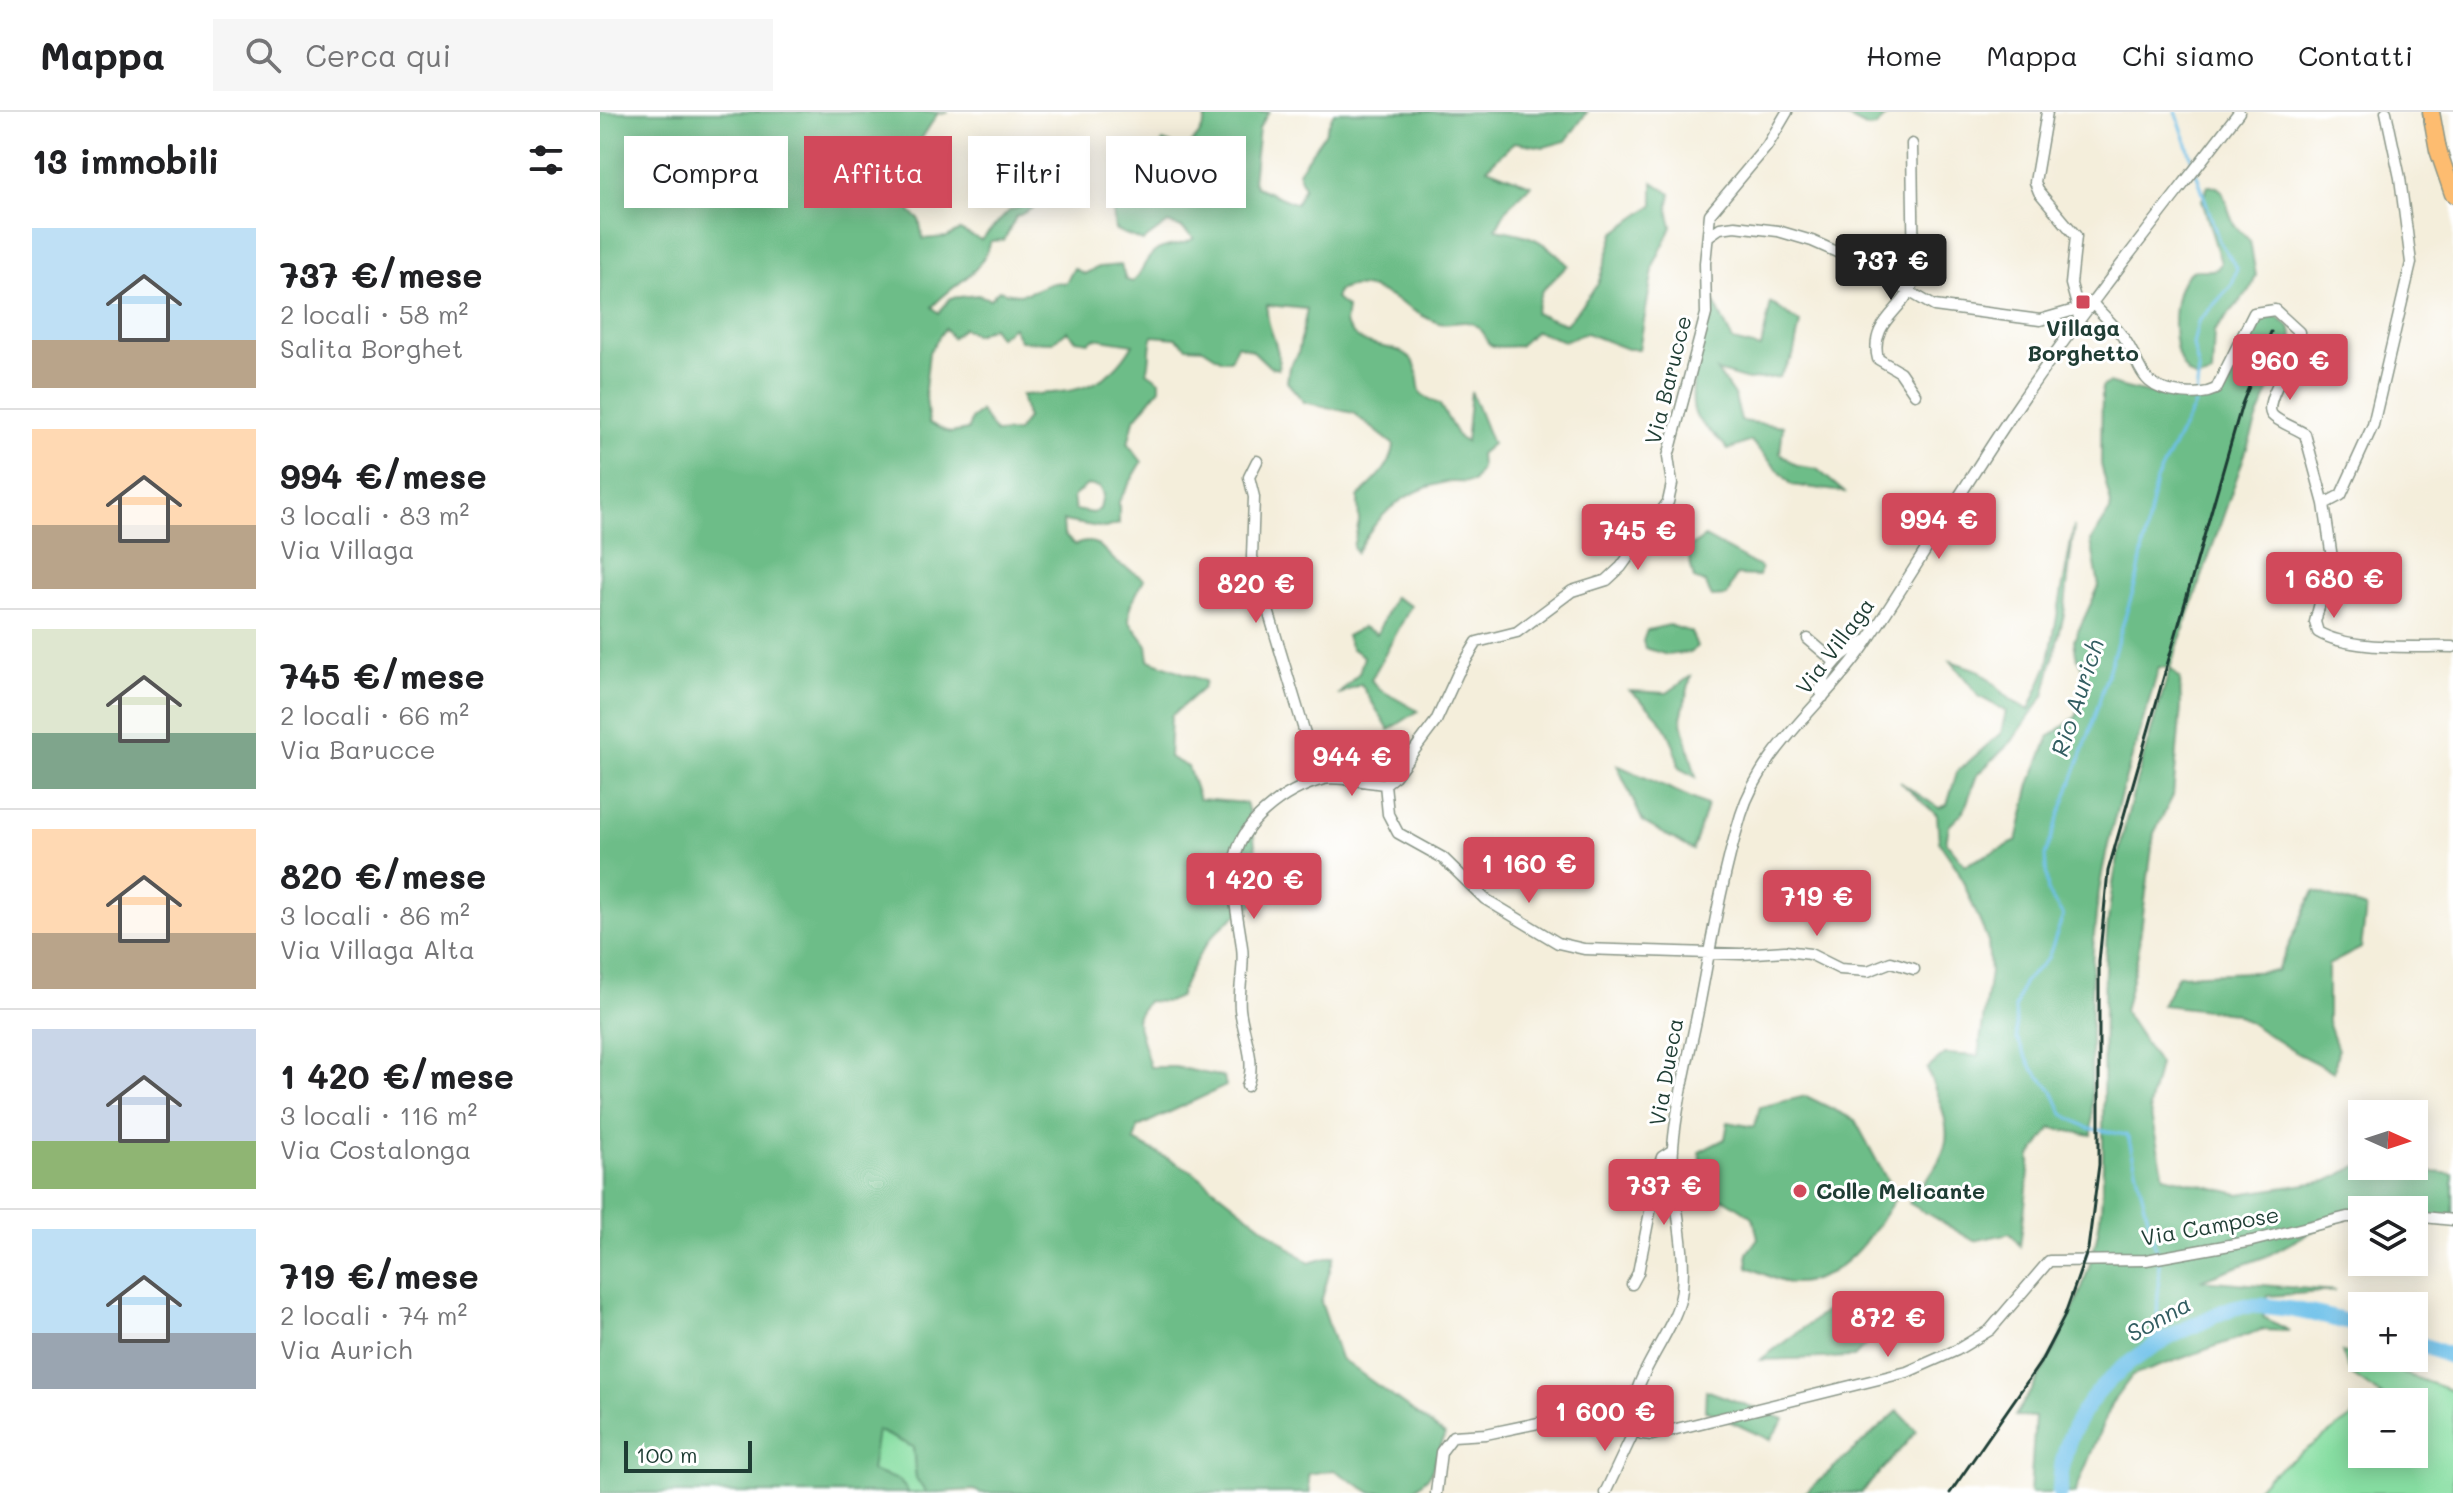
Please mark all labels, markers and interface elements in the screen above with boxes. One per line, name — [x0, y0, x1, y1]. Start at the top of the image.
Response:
search box — [213, 19, 773, 91]
text: Mappa — [40, 30, 165, 80]
icon: search — [241, 33, 285, 77]
text: Cerca qui — [305, 35, 451, 75]
text: Home — [1866, 37, 1942, 73]
text: Mappa — [1986, 37, 2078, 73]
text: Chi siamo — [2122, 37, 2254, 73]
text: Contatti — [2298, 37, 2413, 73]
chip: Compra — [624, 136, 788, 208]
chip: Affitta — [804, 136, 952, 208]
chip: Filtri — [968, 136, 1090, 208]
chip: Nuovo — [1106, 136, 1246, 208]
text: 13 immobili — [32, 138, 220, 183]
icon: filters — [524, 138, 568, 182]
pin: 737 € — [1835, 234, 1947, 302]
text: 737 € — [1853, 243, 1929, 277]
text: 737 €/mese — [280, 252, 483, 297]
icon: home — [96, 260, 192, 356]
marker: Villaga Borghetto — [2074, 293, 2092, 311]
text: 2 locali · 58 m² — [280, 297, 468, 331]
street label: Via Barucce — [1638, 313, 1697, 447]
place label: Villaga Borghetto — [2027, 313, 2139, 367]
text: Salita Borghet — [280, 331, 463, 365]
pin: 960 € — [2234, 334, 2346, 402]
text: 960 € — [2251, 343, 2329, 377]
text: 994 €/mese — [280, 453, 487, 498]
icon: home — [96, 461, 192, 557]
pin: 994 € — [1883, 493, 1995, 561]
text: 3 locali · 83 m² — [280, 498, 469, 532]
text: 994 € — [1900, 502, 1978, 536]
pin: 745 € — [1582, 504, 1694, 572]
text: 745 € — [1600, 513, 1676, 547]
text: Via Villaga — [280, 532, 414, 566]
pin: 1 680 € — [2260, 552, 2408, 620]
pin: 820 € — [1200, 557, 1312, 625]
text: 1 680 € — [2284, 561, 2384, 595]
text: 820 € — [1217, 566, 1295, 600]
street label: Via Villaga — [1789, 592, 1880, 700]
water label: Rio Aurich — [2043, 635, 2110, 760]
text: 745 €/mese — [280, 653, 485, 698]
icon: home — [96, 661, 192, 757]
text: 2 locali · 66 m² — [280, 698, 469, 732]
pin: 944 € — [1296, 730, 1408, 798]
text: Via Barucce — [280, 732, 435, 766]
text: 944 € — [1312, 739, 1392, 773]
pin: 1 160 € — [1455, 837, 1603, 905]
text: 1 160 € — [1481, 846, 1577, 880]
text: 820 €/mese — [280, 853, 486, 898]
pin: 1 420 € — [1180, 853, 1328, 921]
icon: home — [96, 861, 192, 957]
text: 1 420 € — [1204, 862, 1304, 896]
pin: 719 € — [1761, 870, 1873, 938]
text: 719 € — [1781, 879, 1853, 913]
text: 3 locali · 86 m² — [280, 898, 470, 932]
text: Via Villaga Alta — [280, 932, 475, 966]
street label: Via Dueca — [1642, 1016, 1689, 1128]
text: 1 420 €/mese — [280, 1053, 514, 1098]
icon: home — [96, 1061, 192, 1157]
text: 3 locali · 116 m² — [280, 1098, 477, 1132]
north arrow — [2348, 1100, 2428, 1180]
map controls — [2348, 1100, 2428, 1468]
text: Via Costalonga — [280, 1132, 471, 1166]
pin: 737 € — [1608, 1159, 1720, 1227]
text: 737 € — [1626, 1168, 1702, 1202]
place label: Colle Melicante — [1816, 1176, 1985, 1205]
marker: Colle Melicante — [1791, 1182, 1809, 1200]
button: layers — [2348, 1196, 2428, 1276]
street label: Via Campose — [2139, 1199, 2281, 1252]
text: 719 €/mese — [280, 1253, 479, 1298]
icon: home — [96, 1261, 192, 1357]
water label: Sonna — [2120, 1287, 2196, 1348]
pin: 872 € — [1832, 1291, 1944, 1359]
button: + — [2348, 1292, 2428, 1372]
text: 2 locali · 74 m² — [280, 1298, 467, 1332]
text: 872 € — [1850, 1300, 1926, 1334]
text: Via Aurich — [280, 1332, 412, 1366]
pin: 1 600 € — [1531, 1385, 1679, 1453]
button: − — [2348, 1388, 2428, 1468]
text: 1 600 € — [1555, 1394, 1655, 1428]
scale bar — [624, 1437, 752, 1473]
text: 100 m — [636, 1440, 698, 1469]

